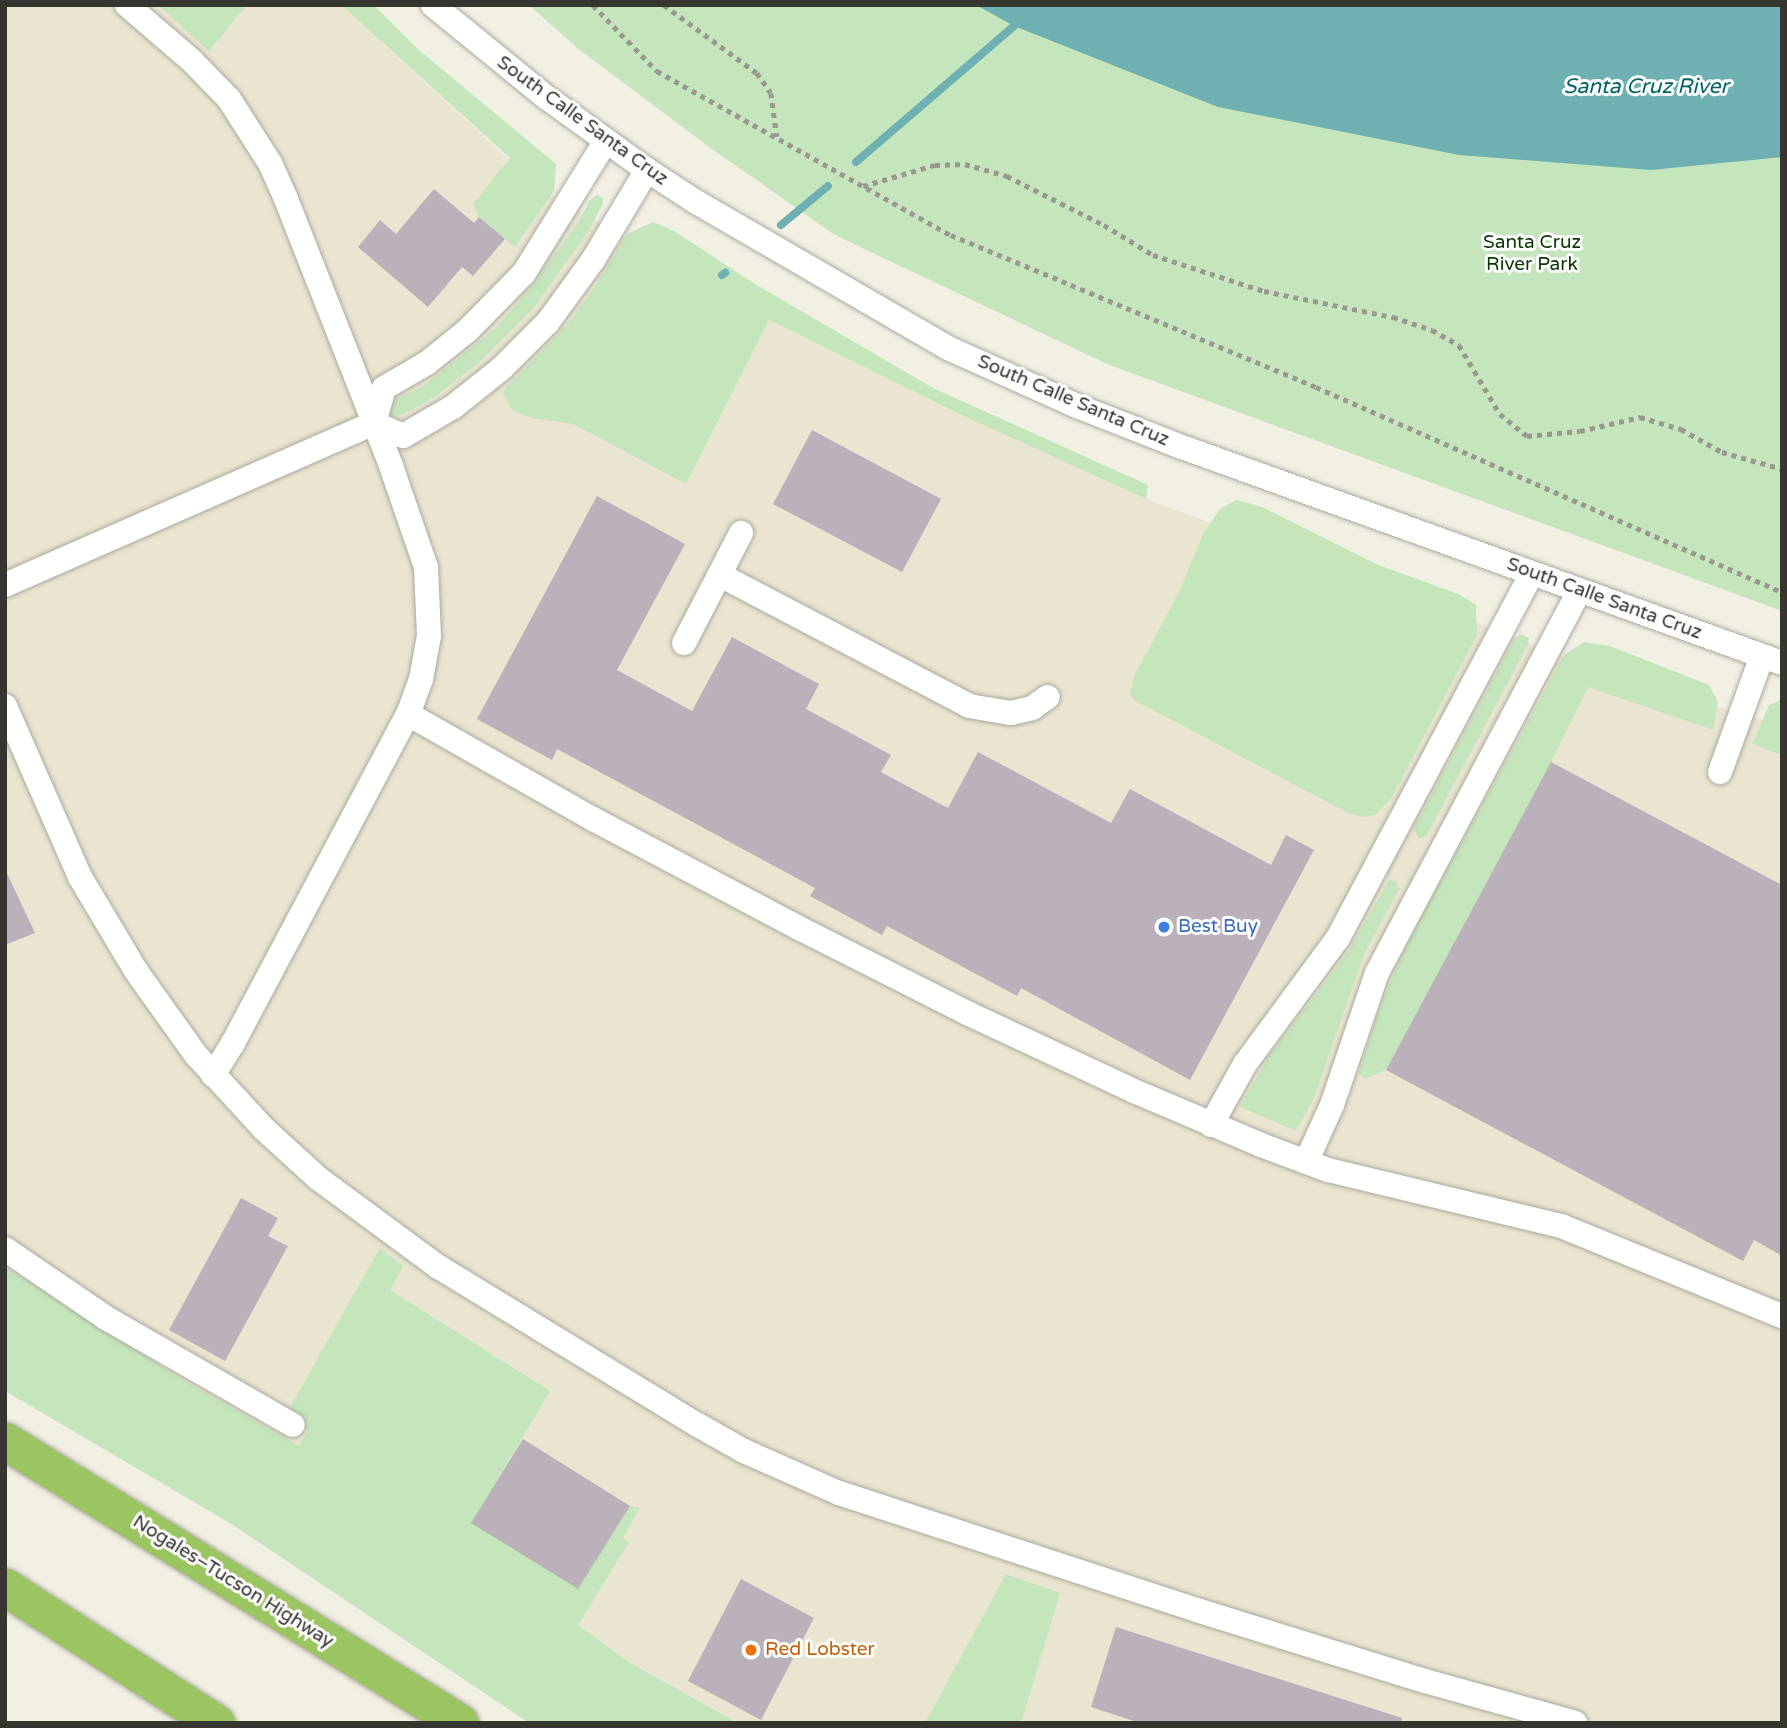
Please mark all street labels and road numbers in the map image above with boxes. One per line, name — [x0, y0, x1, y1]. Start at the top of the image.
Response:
street label: South Calle Santa Cruz — [492, 51, 672, 191]
street label: South Calle Santa Cruz — [974, 350, 1172, 452]
street label: South Calle Santa Cruz — [1503, 553, 1705, 645]
street label: Nogales–Tucson Highway — [128, 1511, 338, 1653]

